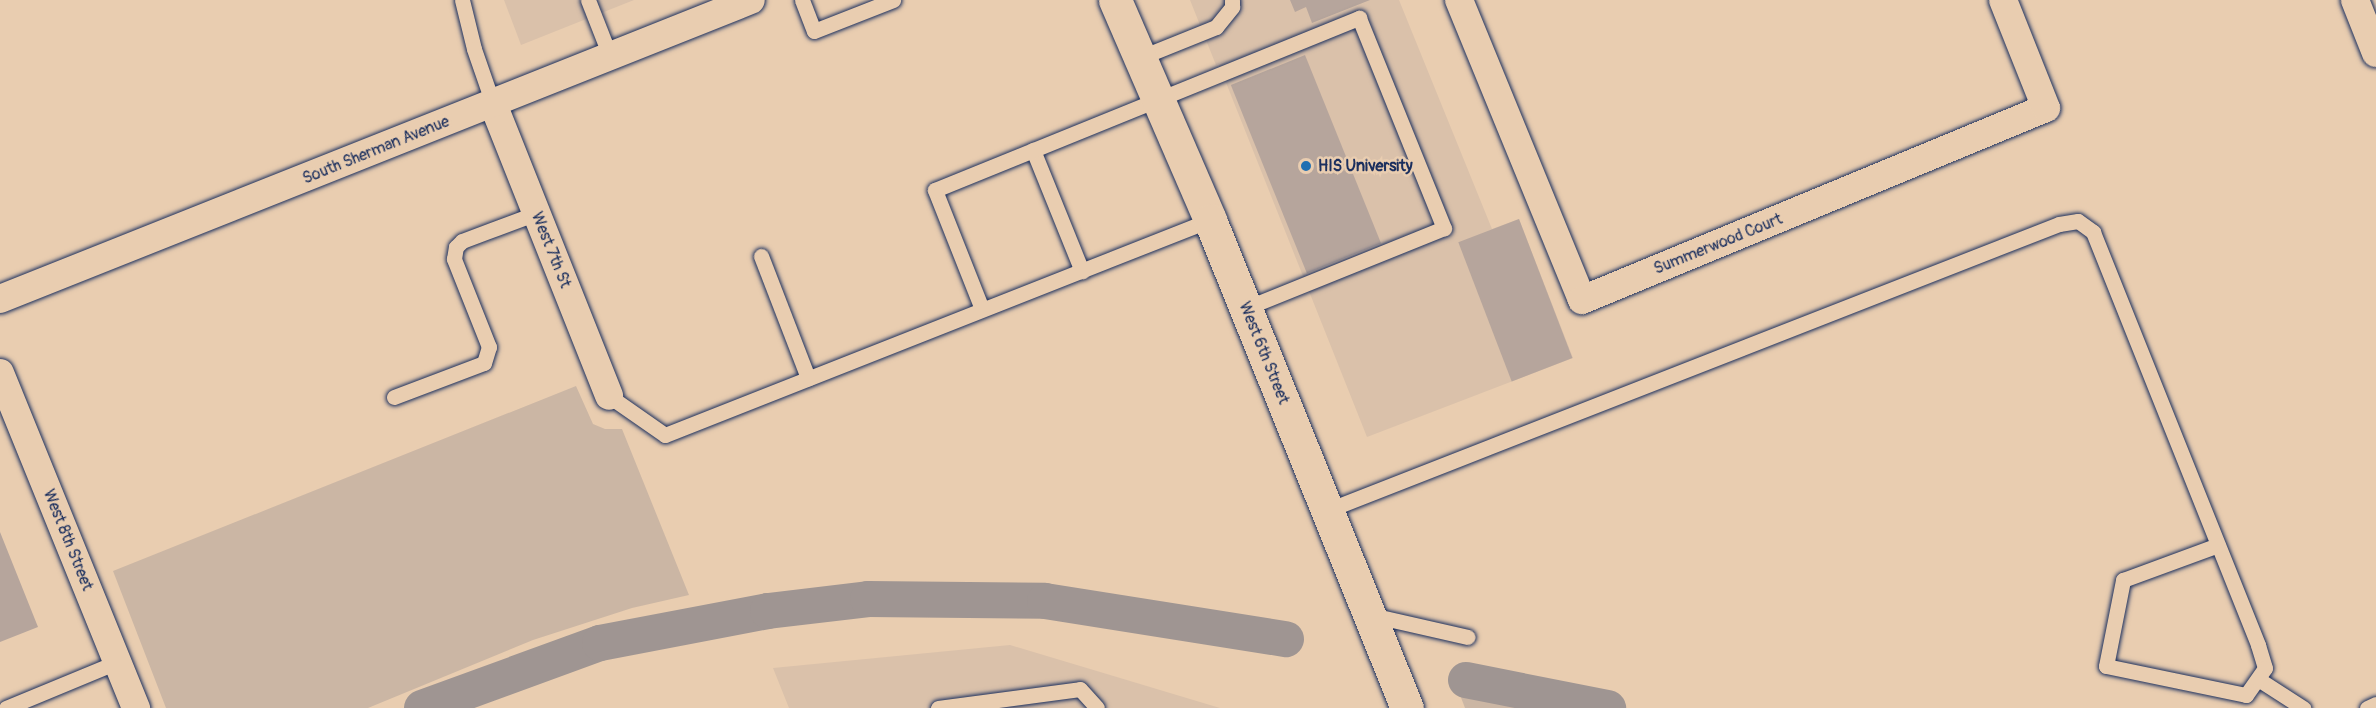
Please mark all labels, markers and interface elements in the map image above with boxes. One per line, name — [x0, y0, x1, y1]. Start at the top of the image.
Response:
street label: South Sherman Avenue — [300, 112, 452, 188]
place label: HIS University — [1318, 156, 1412, 176]
marker: HIS University — [1299, 159, 1313, 173]
street label: West 7th St — [527, 209, 575, 291]
street label: Summerwood Court — [1651, 209, 1785, 279]
street label: West 6th Street — [1235, 299, 1293, 407]
street label: West 8th Street — [39, 487, 97, 593]

